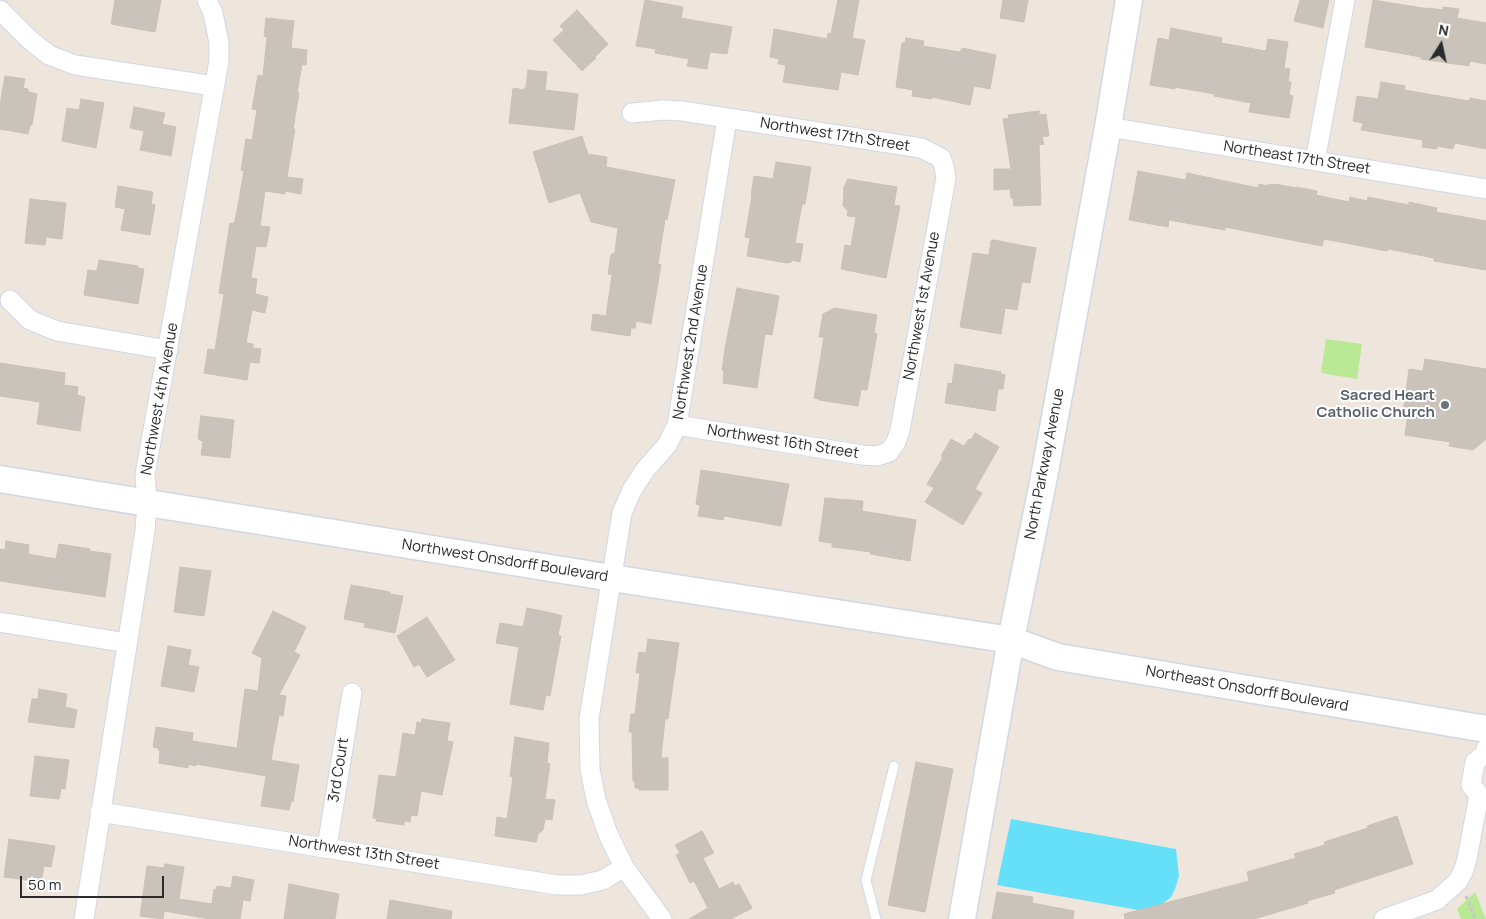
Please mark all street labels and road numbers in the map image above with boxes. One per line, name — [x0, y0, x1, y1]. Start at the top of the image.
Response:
street label: Northwest 17th Street — [759, 114, 911, 156]
street label: Northeast 17th Street — [1222, 137, 1372, 179]
street label: Northwest 1st Avenue — [900, 230, 944, 382]
street label: Northwest 2nd Avenue — [670, 263, 712, 421]
street label: Northwest 4th Avenue — [138, 321, 182, 477]
street label: North Parkway Avenue — [1022, 387, 1068, 541]
street label: Northwest 16th Street — [706, 421, 860, 463]
street label: Northwest Onsdorff Boulevard — [401, 536, 609, 586]
street label: Northeast Onsdorff Boulevard — [1144, 662, 1350, 716]
street label: 3rd Court — [325, 736, 353, 804]
street label: Northwest 13th Street — [287, 832, 441, 874]

